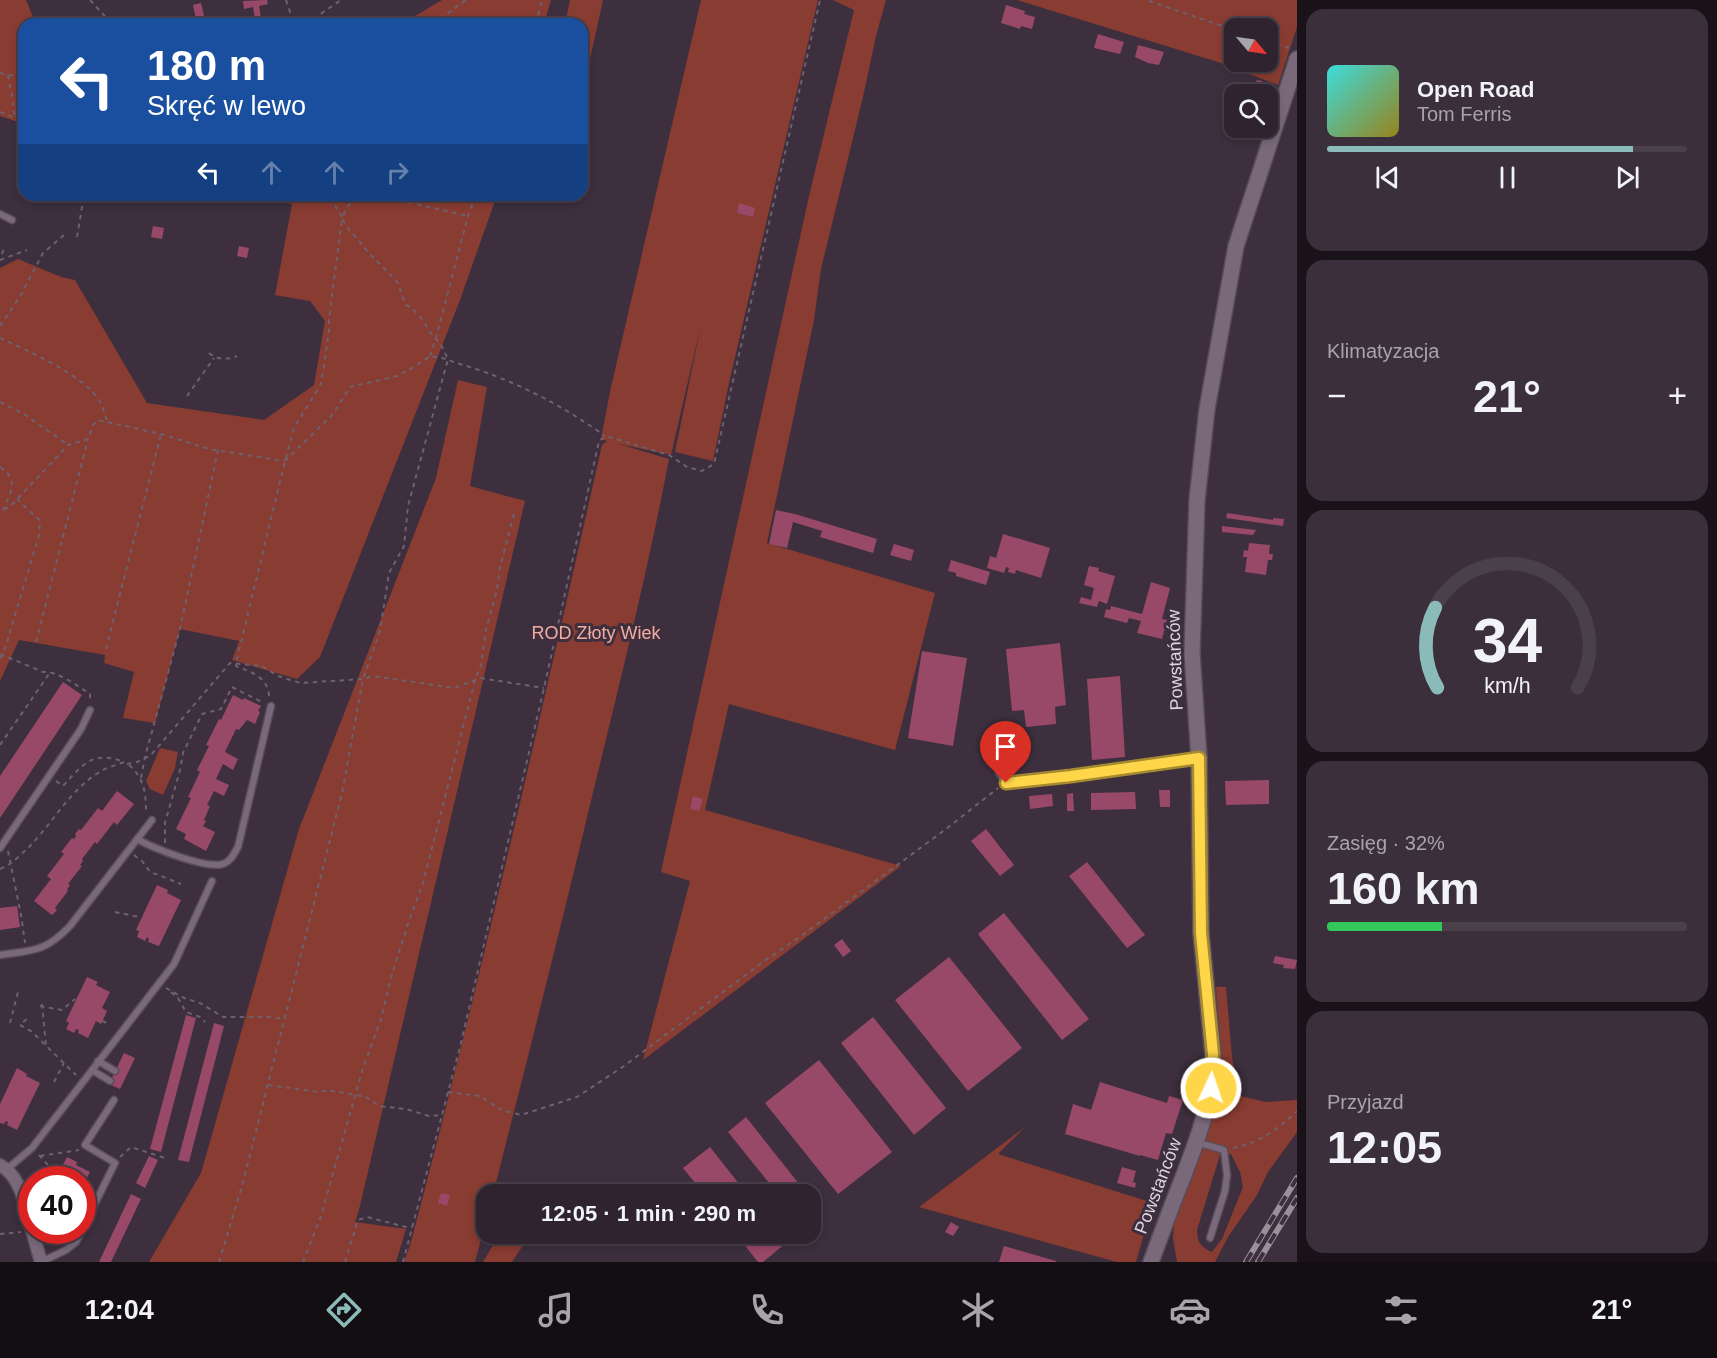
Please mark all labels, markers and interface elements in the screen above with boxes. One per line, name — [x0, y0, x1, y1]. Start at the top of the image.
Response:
north arrow — [1224, 18, 1278, 72]
map controls — [1224, 18, 1278, 138]
icon: left — [48, 42, 126, 120]
text: 180 m — [147, 42, 266, 89]
text: Open Road — [1417, 77, 1534, 102]
button: search — [1224, 84, 1278, 138]
text: Skręć w lewo — [147, 91, 306, 121]
text: Tom Ferris — [1417, 103, 1511, 125]
icon: left — [192, 156, 225, 189]
icon: ahead — [255, 156, 288, 189]
icon: ahead — [318, 156, 351, 189]
icon: right — [381, 156, 414, 189]
icon: previous — [1371, 161, 1404, 194]
icon: pause — [1491, 161, 1524, 194]
icon: next — [1611, 161, 1644, 194]
text: Klimatyzacja — [1327, 340, 1439, 362]
text: 21° — [1473, 371, 1541, 422]
text: − — [1327, 377, 1346, 414]
text: + — [1668, 377, 1687, 414]
text: 34 — [1472, 606, 1542, 675]
street label: Powstańców — [1163, 608, 1187, 711]
park label: ROD Złoty Wiek — [531, 623, 661, 643]
text: km/h — [1484, 674, 1530, 698]
pin — [980, 721, 1031, 783]
icon: arrive — [989, 730, 1022, 763]
text: Zasięg · 32% — [1327, 832, 1445, 854]
text: 160 km — [1327, 863, 1480, 914]
position arrow — [1179, 1056, 1243, 1120]
text: Przyjazd — [1327, 1091, 1404, 1113]
text: 12:05 — [1327, 1122, 1442, 1173]
street label: Powstańców — [1131, 1134, 1186, 1237]
speed limit sign: 40 — [18, 1166, 96, 1244]
text: 12:05 · 1 min · 290 m — [541, 1201, 756, 1226]
icon: directions — [323, 1289, 365, 1331]
icon: music — [535, 1289, 577, 1331]
icon: phone — [746, 1289, 788, 1331]
icon: climate — [957, 1289, 999, 1331]
icon: car — [1169, 1289, 1211, 1331]
icon: filters — [1380, 1289, 1422, 1331]
text: 12:04 — [85, 1295, 154, 1325]
text: 21° — [1591, 1295, 1632, 1325]

